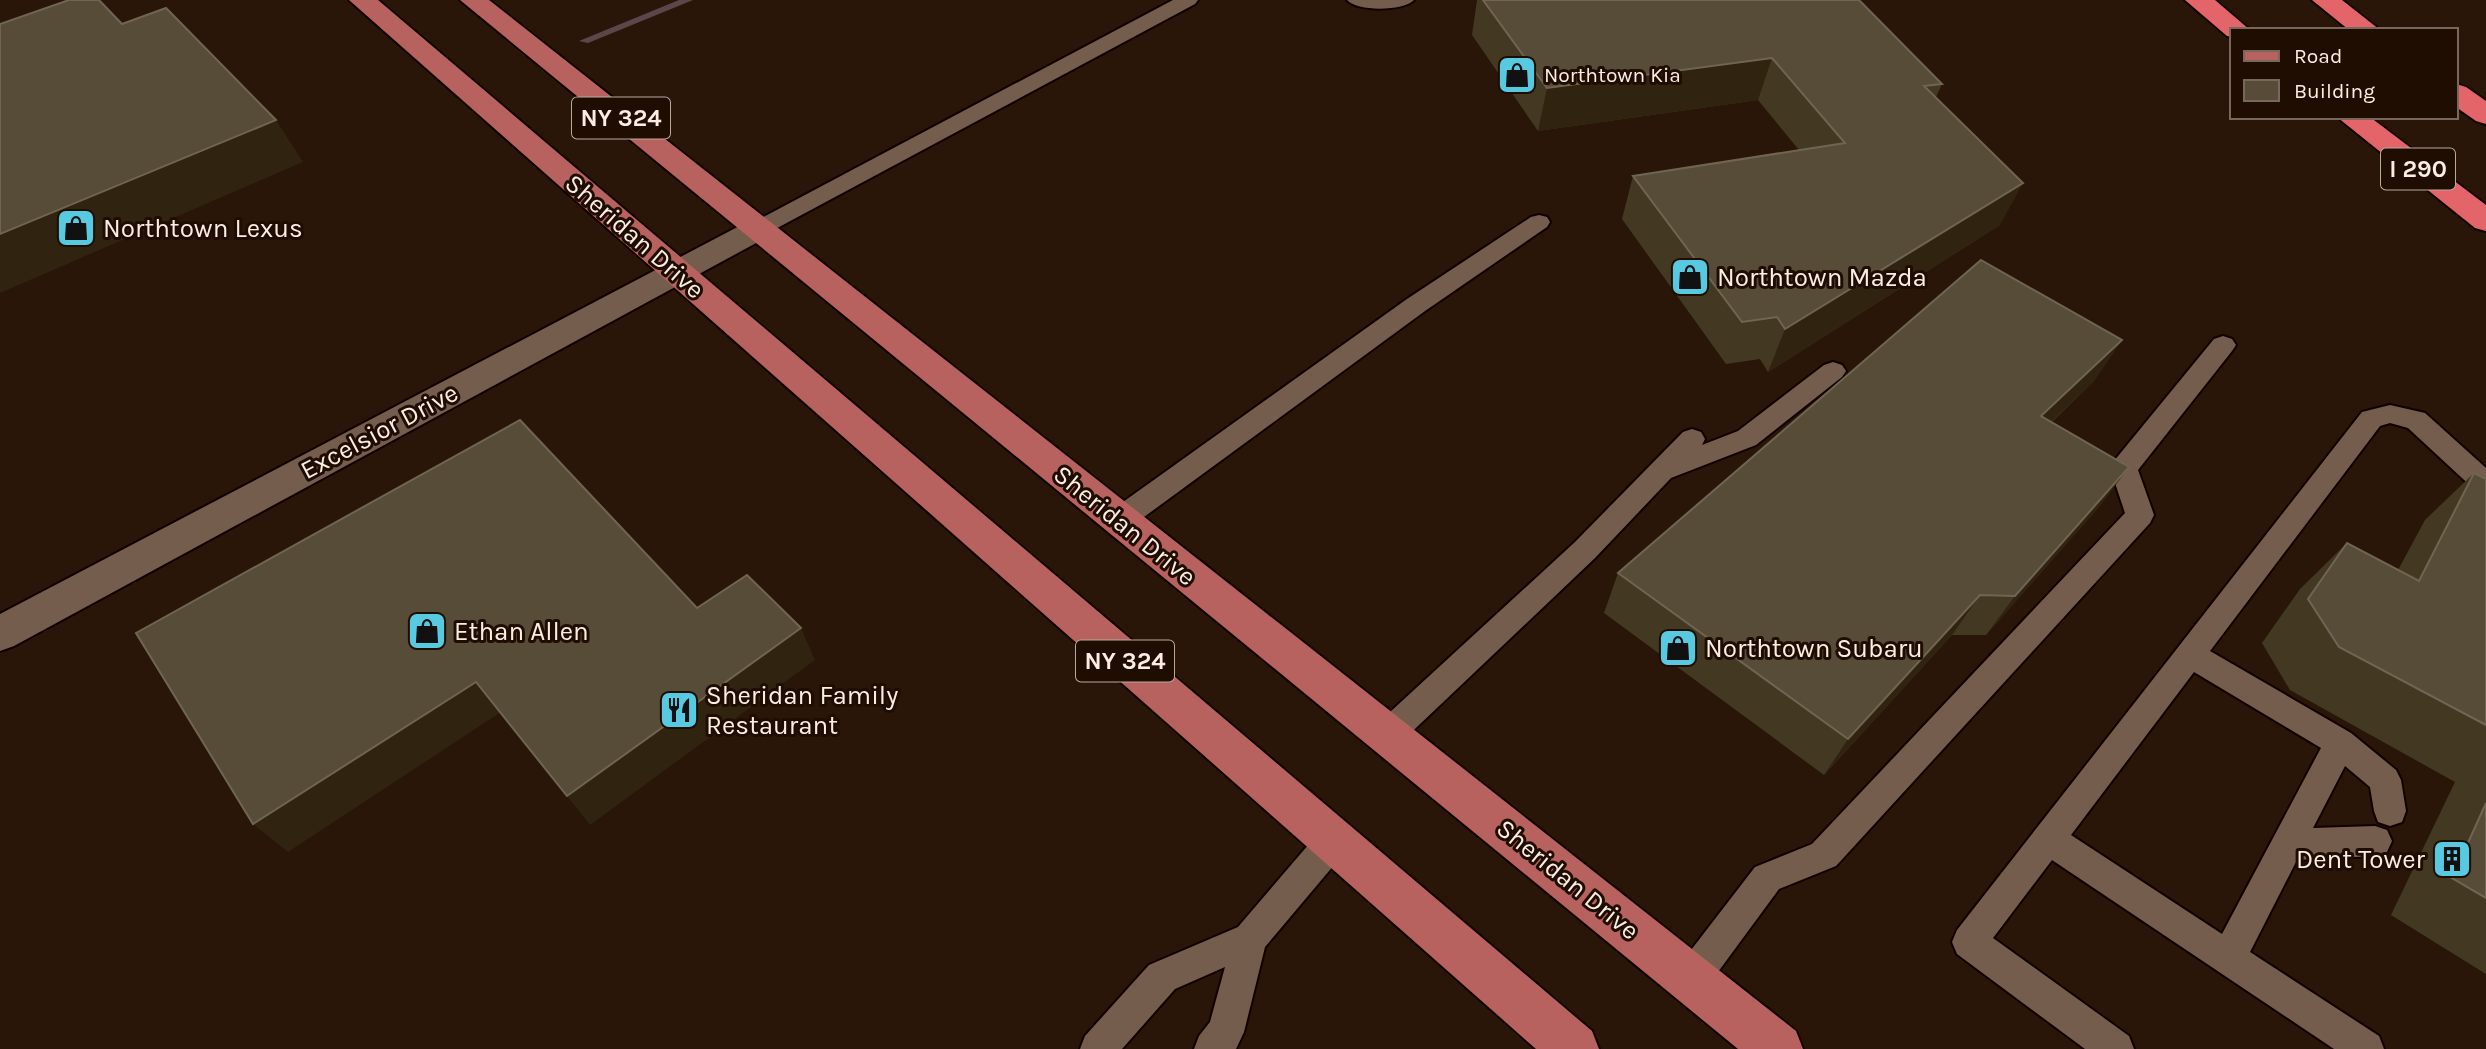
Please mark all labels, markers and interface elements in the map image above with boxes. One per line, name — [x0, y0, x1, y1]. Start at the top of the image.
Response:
legend — [2230, 28, 2458, 119]
text: Road — [2294, 44, 2342, 68]
shop icon: Northtown Kia — [1496, 54, 1538, 96]
place label: Northtown Kia — [1544, 63, 1681, 87]
text: Building — [2294, 79, 2375, 103]
road number: NY 324 — [572, 98, 670, 138]
road number: I 290 — [2381, 148, 2455, 190]
street label: Sheridan Drive — [559, 168, 711, 305]
shop icon: Northtown Lexus — [55, 207, 97, 249]
place label: Northtown Lexus — [103, 213, 303, 244]
shop icon: Northtown Mazda — [1669, 256, 1711, 298]
place label: Northtown Mazda — [1717, 262, 1927, 293]
street label: Excelsior Drive — [295, 377, 463, 486]
street label: Sheridan Drive — [1047, 459, 1202, 592]
shop icon: Ethan Allen — [406, 610, 448, 652]
place label: Ethan Allen — [454, 616, 589, 647]
shop icon: Northtown Subaru — [1657, 627, 1699, 669]
place label: Northtown Subaru — [1705, 633, 1923, 664]
road number: NY 324 — [1076, 640, 1174, 682]
place label: Sheridan Family Restaurant — [706, 680, 898, 741]
restaurant icon: Sheridan Family Restaurant — [658, 689, 700, 731]
street label: Sheridan Drive — [1490, 813, 1645, 946]
building icon: Dent Tower — [2431, 838, 2473, 880]
place label: Dent Tower — [2296, 844, 2426, 875]

